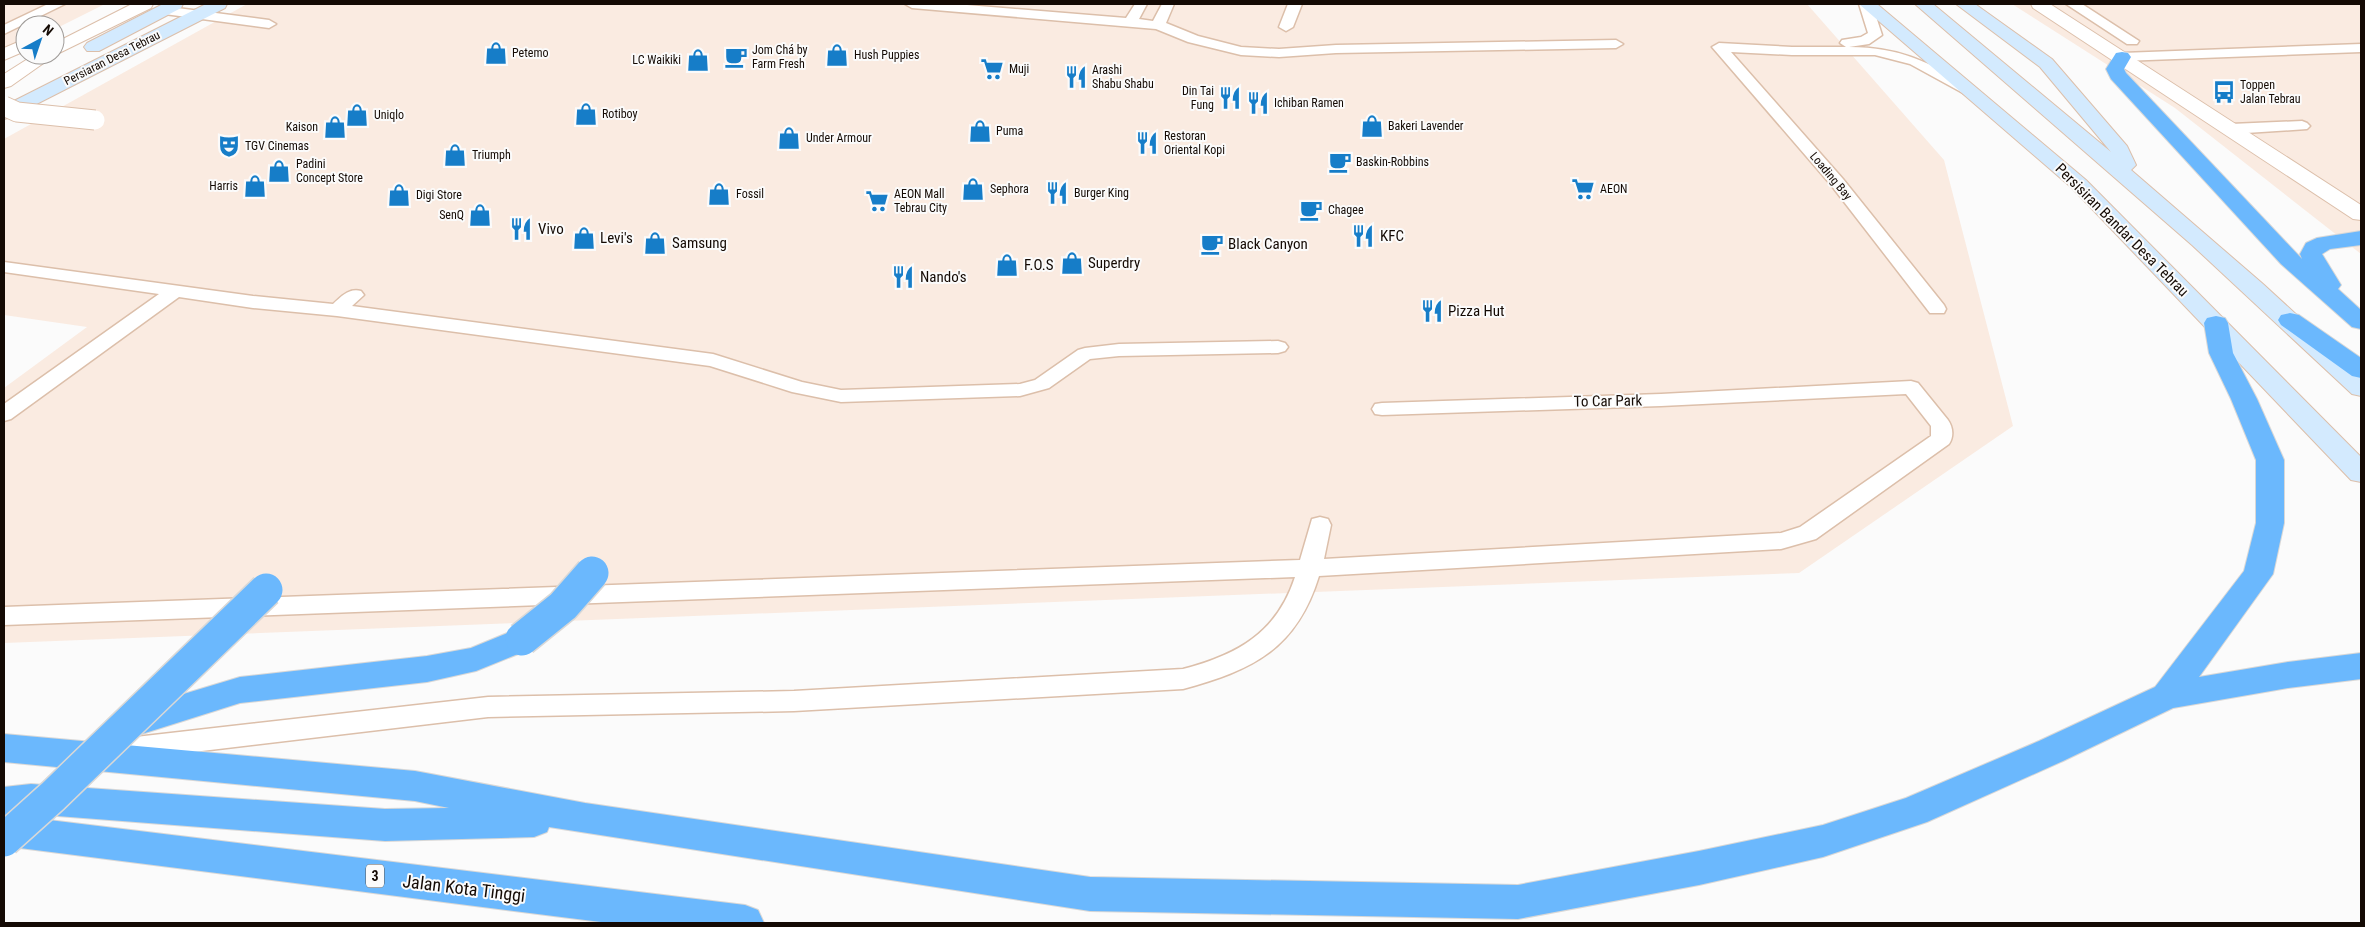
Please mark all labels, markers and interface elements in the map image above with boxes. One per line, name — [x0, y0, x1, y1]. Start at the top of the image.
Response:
north arrow — [15, 15, 65, 65]
text: N — [40, 21, 57, 39]
street label: Persiaran Desa Tebrau — [62, 28, 163, 88]
shop icon: Petemo — [483, 40, 509, 66]
shop icon: Hush Puppies — [824, 42, 850, 68]
place label: Jom Chá by Farm Fresh — [752, 43, 808, 71]
cafe icon: Jom Chá by Farm Fresh — [723, 44, 749, 70]
place label: Petemo — [512, 46, 548, 60]
shop icon: LC Waikiki — [685, 47, 711, 73]
place label: Hush Puppies — [854, 48, 919, 62]
place label: LC Waikiki — [632, 53, 681, 67]
supermarket icon: Muji — [979, 56, 1005, 82]
place label: Muji — [1009, 62, 1029, 76]
place label: Arashi Shabu Shabu — [1092, 63, 1154, 91]
restaurant icon: Arashi Shabu Shabu — [1063, 64, 1089, 90]
place label: Toppen Jalan Tebrau — [2240, 78, 2301, 106]
bus stop icon: Toppen Jalan Tebrau — [2211, 79, 2237, 105]
place label: Din Tai Fung — [1182, 84, 1214, 112]
restaurant icon: Din Tai Fung — [1217, 85, 1243, 111]
restaurant icon: Ichiban Ramen — [1245, 90, 1271, 116]
place label: Ichiban Ramen — [1274, 96, 1344, 110]
shop icon: Rotiboy — [573, 101, 599, 127]
shop icon: Uniqlo — [344, 102, 370, 128]
place label: Rotiboy — [602, 107, 638, 121]
place label: Uniqlo — [374, 108, 404, 122]
shop icon: Bakeri Lavender — [1359, 113, 1385, 139]
shop icon: Kaison — [322, 114, 348, 140]
shop icon: Puma — [967, 118, 993, 144]
place label: Bakeri Lavender — [1388, 119, 1464, 133]
place label: Kaison — [286, 120, 318, 134]
place label: Puma — [996, 124, 1023, 138]
shop icon: Under Armour — [776, 125, 802, 151]
place label: Restoran Oriental Kopi — [1164, 129, 1225, 157]
restaurant icon: Restoran Oriental Kopi — [1134, 130, 1160, 156]
place label: Under Armour — [806, 131, 872, 145]
theatre icon: TGV Cinemas — [216, 133, 242, 159]
place label: TGV Cinemas — [245, 139, 309, 153]
shop icon: Triumph — [442, 142, 468, 168]
place label: Triumph — [472, 148, 511, 162]
cafe icon: Baskin-Robbins — [1327, 149, 1353, 175]
street label: Loading Bay — [1807, 149, 1855, 203]
place label: Baskin-Robbins — [1356, 155, 1429, 169]
place label: Padini Concept Store — [296, 157, 363, 185]
shop icon: Padini Concept Store — [266, 158, 292, 184]
street label: Persisiran Bandar Desa Tebrau — [2052, 160, 2192, 300]
shop icon: Harris — [242, 173, 268, 199]
shop icon: Sephora — [960, 176, 986, 202]
supermarket icon: AEON — [1570, 176, 1596, 202]
place label: Harris — [209, 179, 238, 193]
restaurant icon: Burger King — [1044, 180, 1070, 206]
shop icon: Fossil — [706, 181, 732, 207]
shop icon: Digi Store — [386, 182, 412, 208]
place label: Sephora — [990, 182, 1029, 196]
place label: AEON — [1600, 182, 1628, 196]
place label: Burger King — [1074, 186, 1129, 200]
place label: Fossil — [736, 187, 764, 201]
place label: AEON Mall Tebrau City — [894, 187, 947, 215]
place label: Digi Store — [416, 188, 462, 202]
supermarket icon: AEON Mall Tebrau City — [864, 188, 890, 214]
cafe icon: Chagee — [1298, 197, 1324, 223]
shop icon: SenQ — [467, 202, 493, 228]
place label: Chagee — [1328, 203, 1364, 217]
place label: SenQ — [439, 208, 464, 222]
restaurant icon: Vivo — [508, 216, 534, 242]
place label: Vivo — [538, 220, 564, 238]
restaurant icon: KFC — [1350, 223, 1376, 249]
shop icon: Levi's — [571, 225, 597, 251]
place label: KFC — [1380, 227, 1404, 245]
place label: Levi's — [600, 229, 633, 247]
shop icon: Samsung — [642, 230, 668, 256]
cafe icon: Black Canyon — [1199, 231, 1225, 257]
place label: Samsung — [672, 234, 727, 252]
place label: Black Canyon — [1228, 235, 1308, 253]
shop icon: Superdry — [1059, 250, 1085, 276]
shop icon: F.O.S — [994, 252, 1020, 278]
place label: Superdry — [1088, 254, 1140, 272]
place label: F.O.S — [1024, 256, 1054, 274]
restaurant icon: Nando's — [890, 264, 916, 290]
place label: Nando's — [920, 268, 967, 286]
restaurant icon: Pizza Hut — [1419, 298, 1445, 324]
place label: Pizza Hut — [1448, 302, 1505, 320]
street label: To Car Park — [1574, 391, 1643, 411]
road number: 3 — [366, 864, 384, 888]
street label: Jalan Kota Tinggi — [401, 870, 527, 906]

